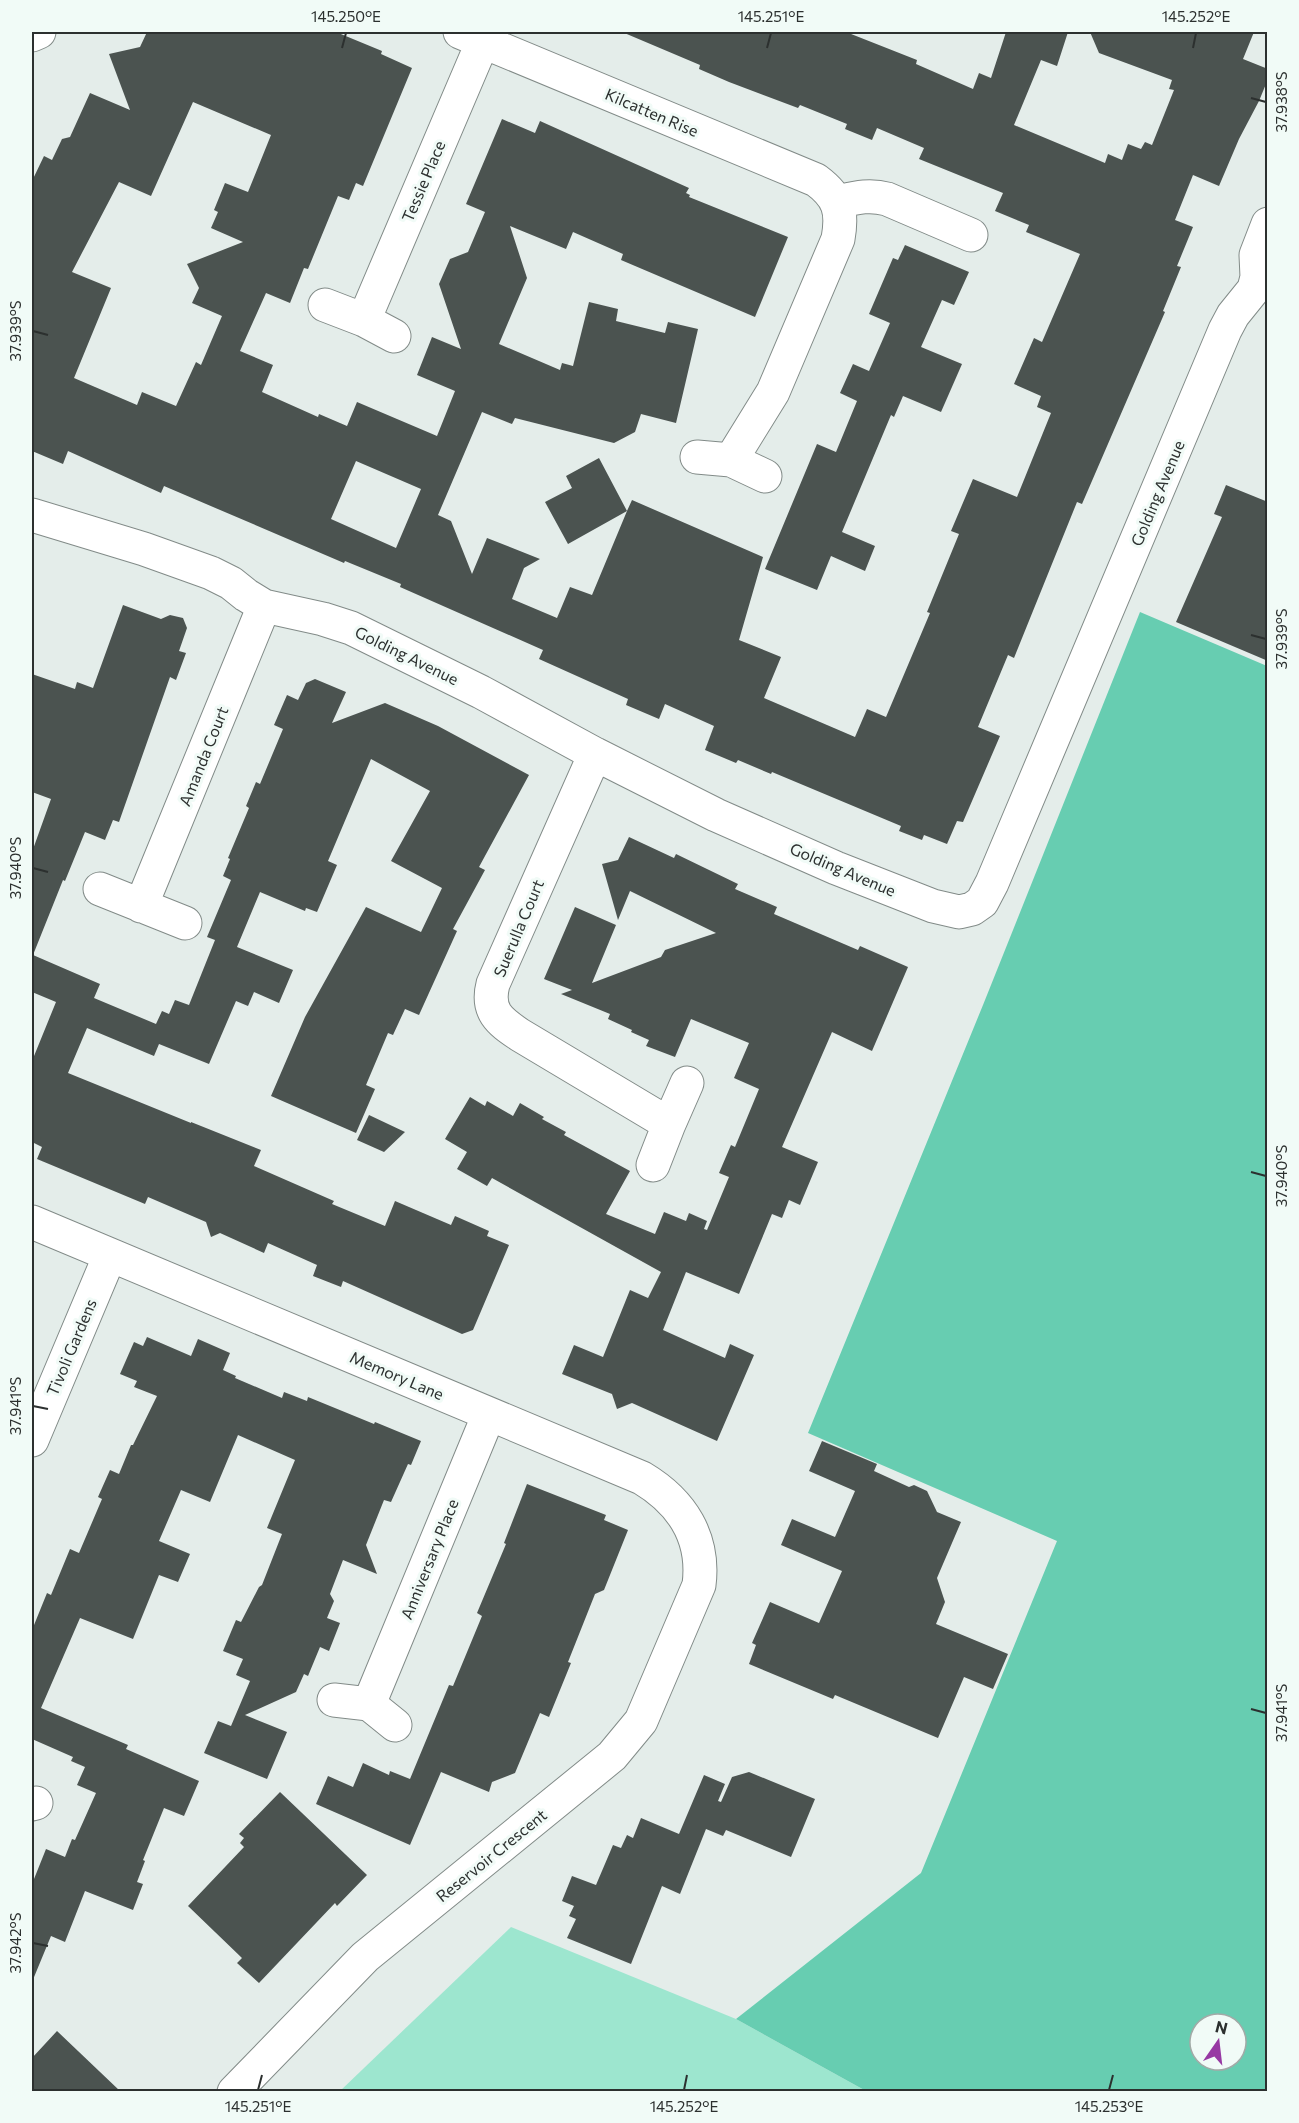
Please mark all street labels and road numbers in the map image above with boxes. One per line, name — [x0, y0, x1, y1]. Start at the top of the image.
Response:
street label: Kilcatten Rise — [603, 84, 701, 140]
street label: Tessie Place — [397, 138, 449, 224]
street label: Golding Avenue — [1126, 437, 1188, 549]
street label: Golding Avenue — [352, 622, 462, 688]
street label: Amanda Court — [174, 703, 232, 809]
street label: Golding Avenue — [787, 838, 899, 900]
street label: Suerulla Court — [489, 876, 547, 980]
street label: Tivoli Gardens — [42, 1296, 100, 1398]
street label: Memory Lane — [347, 1347, 447, 1403]
street label: Anniversary Place — [396, 1496, 462, 1622]
street label: Reservoir Crescent — [432, 1804, 550, 1905]

